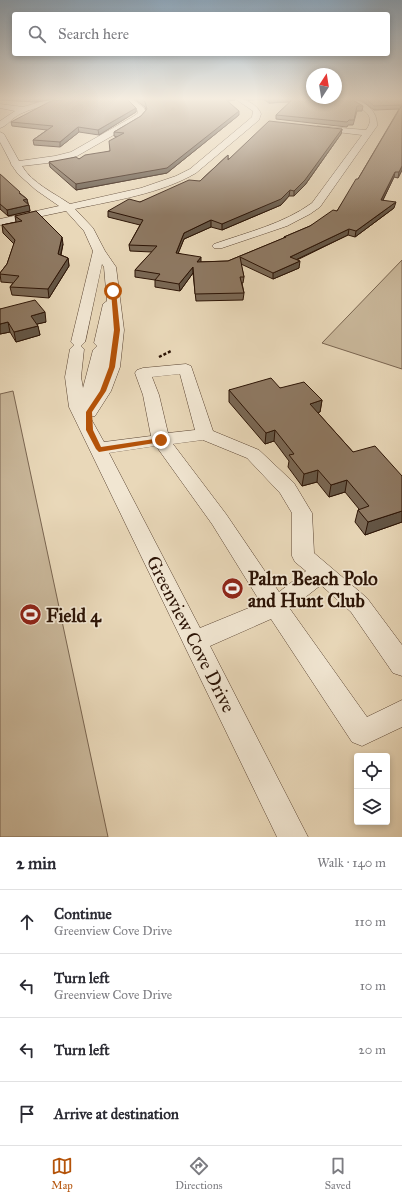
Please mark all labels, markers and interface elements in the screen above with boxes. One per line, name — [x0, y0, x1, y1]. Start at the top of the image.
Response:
search box — [12, 12, 390, 56]
icon: search — [26, 23, 48, 45]
text: Search here — [58, 25, 129, 43]
north arrow — [306, 68, 342, 104]
route start — [104, 282, 122, 300]
route end — [152, 431, 170, 449]
street label: Greenview Cove Drive — [142, 552, 241, 716]
place label: Palm Beach Polo and Hunt Club — [248, 567, 378, 612]
sports icon: Palm Beach Polo and Hunt Club — [220, 576, 246, 602]
sports icon: Field 4 — [17, 602, 43, 628]
place label: Field 4 — [46, 604, 102, 628]
map controls — [354, 753, 390, 825]
button: locate — [354, 753, 390, 789]
button: layers — [354, 789, 390, 825]
text: 2 min — [16, 853, 56, 874]
text: Walk · 140 m — [317, 855, 386, 871]
text: Continue — [54, 905, 112, 923]
icon: ahead — [16, 911, 38, 933]
text: 110 m — [354, 914, 386, 930]
text: Greenview Cove Drive — [54, 923, 172, 939]
text: Turn left — [54, 969, 110, 987]
icon: left — [16, 975, 38, 997]
text: 10 m — [360, 978, 386, 994]
text: Greenview Cove Drive — [54, 987, 172, 1003]
icon: left — [16, 1039, 38, 1061]
text: Turn left — [54, 1041, 110, 1059]
text: 20 m — [358, 1042, 386, 1058]
icon: arrive — [16, 1103, 38, 1125]
text: Arrive at destination — [54, 1105, 179, 1123]
tab: Map — [51, 1155, 73, 1192]
tab: Directions — [175, 1155, 223, 1192]
tab: Saved — [325, 1155, 351, 1192]

